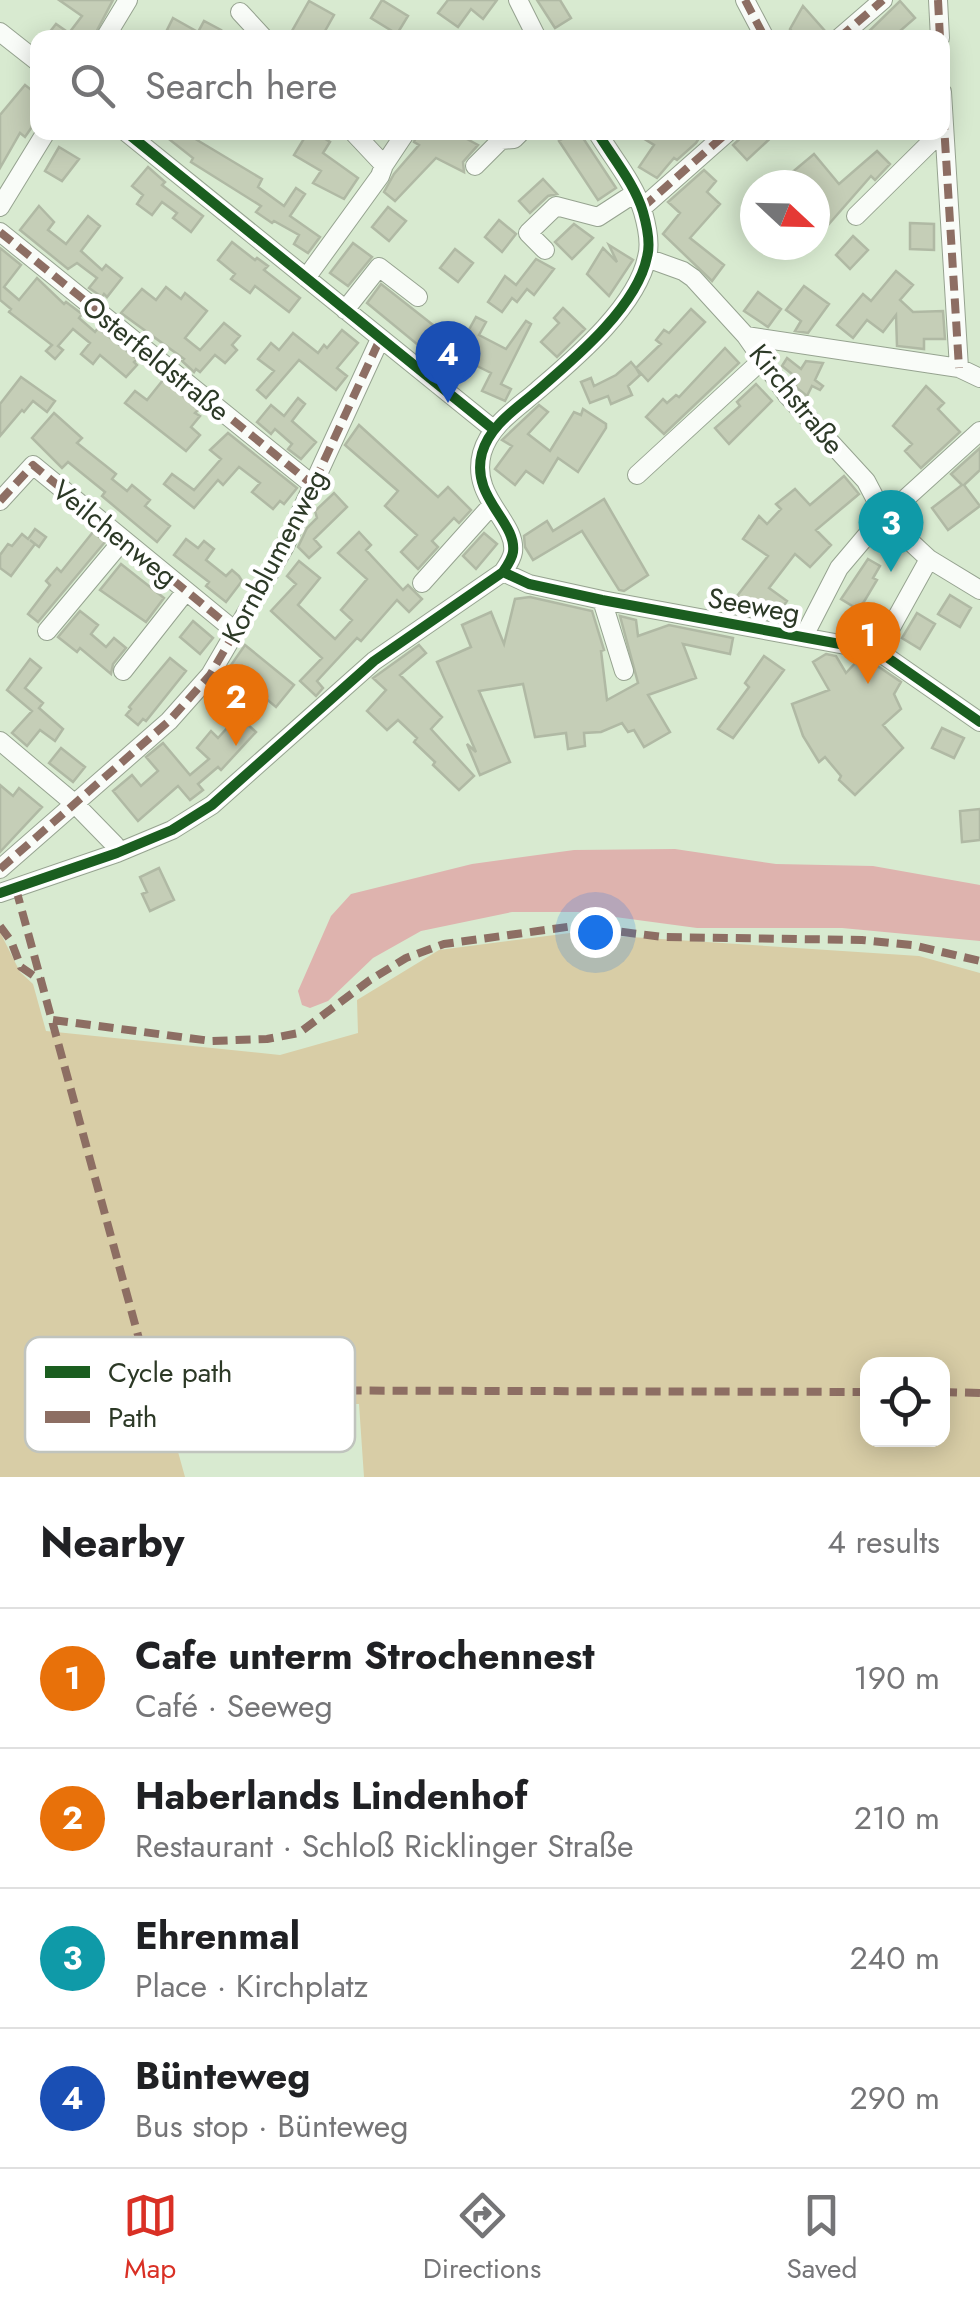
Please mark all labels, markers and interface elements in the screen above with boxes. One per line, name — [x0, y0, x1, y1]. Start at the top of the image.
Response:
search box — [30, 30, 950, 140]
icon: search — [65, 58, 120, 113]
text: Search here — [145, 58, 337, 113]
north arrow — [740, 170, 830, 260]
street label: Osterfeldstraße — [73, 286, 239, 431]
pin: 4 — [416, 320, 480, 403]
street label: Kirchstraße — [739, 335, 854, 463]
street label: Kornblumenweg — [211, 462, 337, 650]
street label: Veilchenweg — [43, 470, 186, 597]
pin: 3 — [858, 490, 924, 572]
street label: Seeweg — [705, 577, 803, 634]
pin: 1 — [836, 602, 900, 684]
pin: 2 — [204, 664, 268, 746]
your location — [570, 907, 621, 958]
legend — [25, 1337, 355, 1452]
text: Cycle path — [108, 1352, 233, 1393]
map controls — [860, 1357, 950, 1447]
button: locate — [860, 1357, 950, 1447]
text: Path — [108, 1397, 157, 1438]
text: Nearby — [40, 1512, 184, 1573]
text: 4 results — [827, 1519, 940, 1565]
text: Cafe unterm Strochennest — [135, 1628, 594, 1683]
text: 1 — [64, 1655, 81, 1701]
text: 190 m — [853, 1655, 940, 1701]
text: Café · Seeweg — [135, 1683, 333, 1729]
text: Haberlands Lindenhof — [135, 1768, 528, 1823]
text: 2 — [62, 1795, 83, 1841]
text: 210 m — [854, 1795, 940, 1841]
text: Restaurant · Schloß Ricklinger Straße — [135, 1823, 634, 1869]
text: Ehrenmal — [135, 1908, 300, 1963]
text: 3 — [63, 1935, 82, 1981]
text: 240 m — [849, 1935, 940, 1981]
text: Place · Kirchplatz — [135, 1963, 368, 2009]
text: Bünteweg — [135, 2048, 311, 2103]
text: 4 — [61, 2075, 84, 2121]
text: 290 m — [850, 2075, 940, 2121]
text: Bus stop · Bünteweg — [135, 2103, 408, 2149]
tab: Map — [123, 2188, 178, 2289]
tab: Directions — [423, 2188, 541, 2289]
tab: Saved — [786, 2188, 857, 2289]

